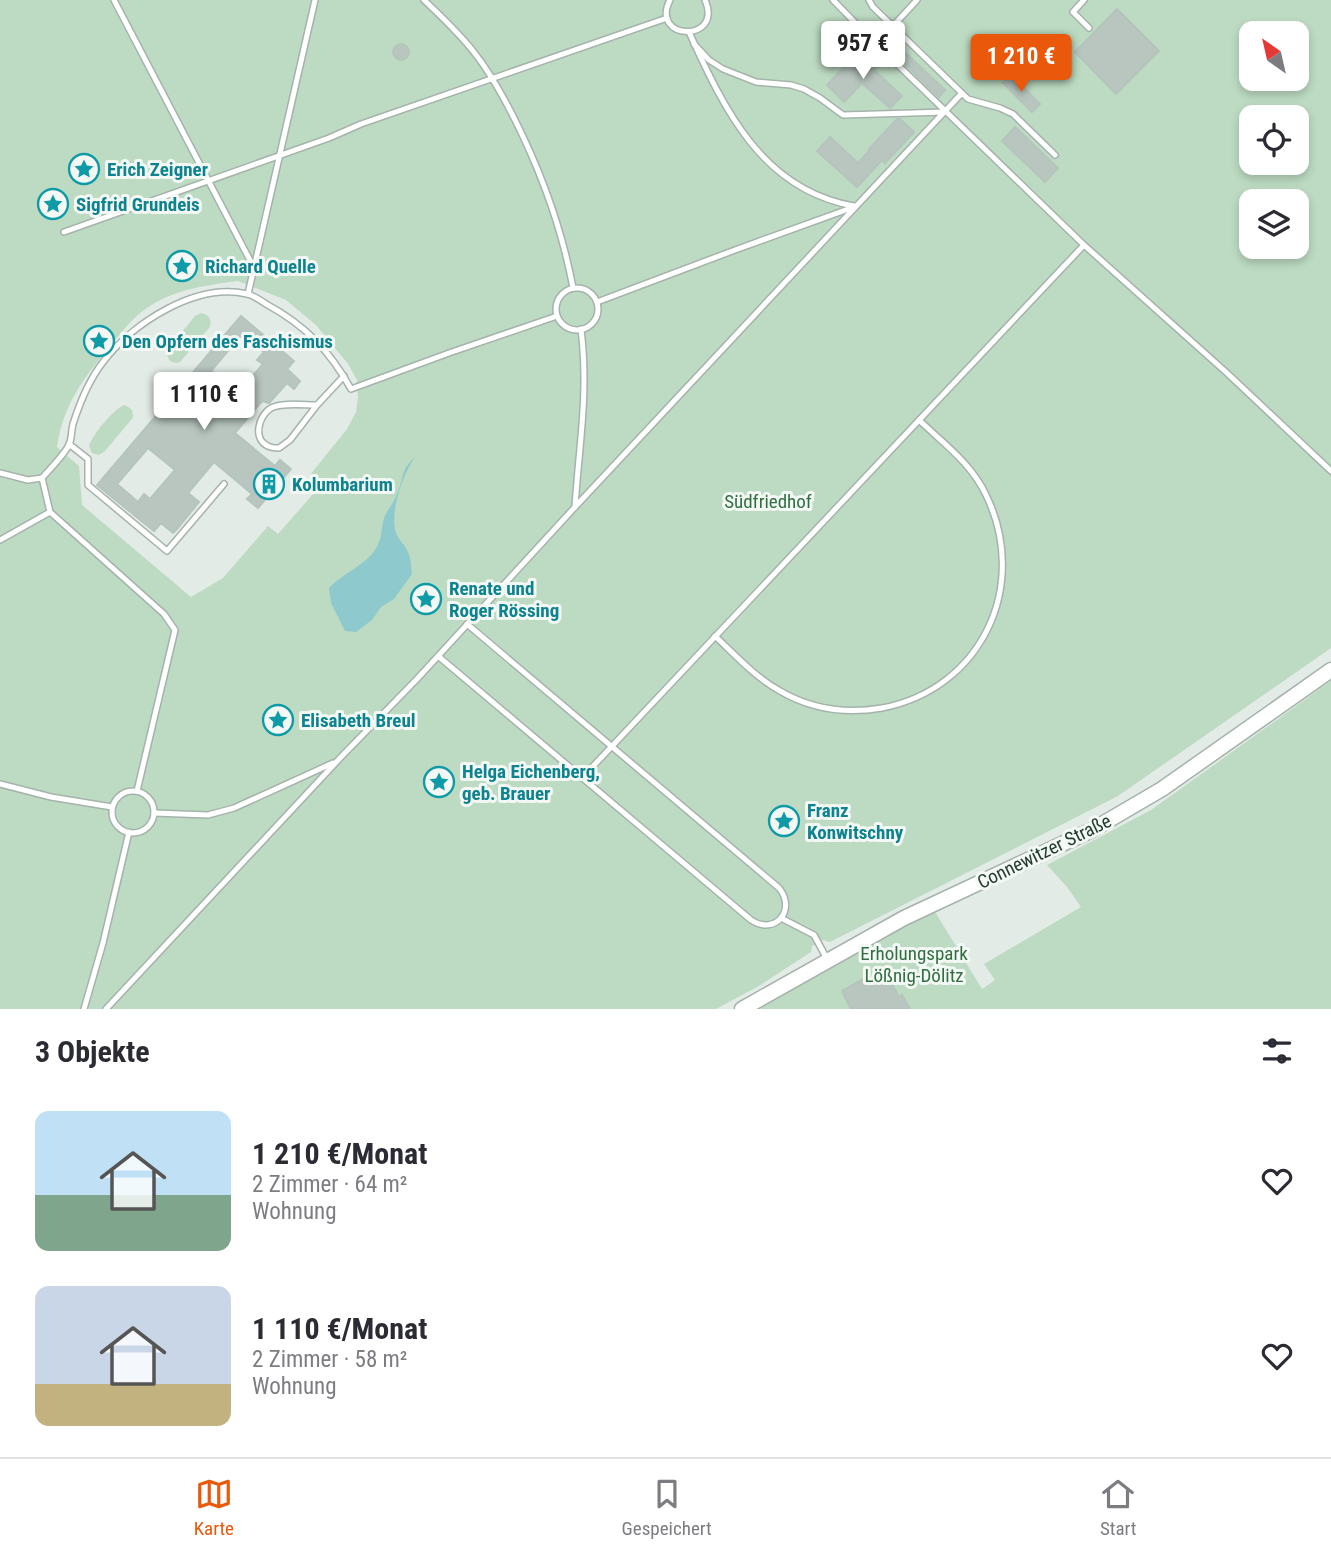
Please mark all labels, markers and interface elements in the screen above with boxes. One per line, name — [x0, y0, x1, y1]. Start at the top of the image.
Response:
north arrow — [1239, 21, 1309, 91]
map controls — [1239, 21, 1309, 259]
pin: 957 € — [814, 22, 912, 81]
text: 957 € — [837, 30, 889, 57]
pin: 1 210 € — [956, 34, 1086, 94]
text: 1 210 € — [987, 43, 1055, 70]
button: locate — [1239, 105, 1309, 175]
place icon: Erich Zeigner — [67, 152, 101, 186]
place label: Erich Zeigner — [107, 158, 208, 181]
place icon: Sigfrid Grundeis — [36, 187, 70, 221]
button: layers — [1239, 189, 1309, 259]
place label: Sigfrid Grundeis — [76, 193, 200, 216]
place icon: Richard Quelle — [165, 249, 199, 283]
place label: Richard Quelle — [205, 255, 316, 278]
place icon: Den Opfern des Faschismus — [82, 324, 116, 358]
place label: Den Opfern des Faschismus — [122, 330, 333, 353]
pin: 1 110 € — [139, 372, 269, 432]
text: 1 110 € — [170, 381, 238, 408]
building icon: Kolumbarium — [252, 467, 286, 501]
place label: Kolumbarium — [292, 473, 393, 496]
park label: Südfriedhof — [724, 490, 812, 513]
place label: Renate und Roger Rössing — [449, 577, 559, 622]
place icon: Renate und Roger Rössing — [409, 582, 443, 616]
place icon: Elisabeth Breul — [261, 703, 295, 737]
place label: Elisabeth Breul — [301, 709, 416, 732]
place label: Helga Eichenberg, geb. Brauer — [462, 760, 600, 805]
place icon: Helga Eichenberg, geb. Brauer — [422, 765, 456, 799]
place label: Franz Konwitschny — [807, 799, 904, 844]
place icon: Franz Konwitschny — [767, 804, 801, 838]
street label: Connewitzer Straße — [974, 809, 1115, 894]
park label: Erholungspark Lößnig-Dölitz — [860, 942, 968, 987]
icon: filters — [1258, 1032, 1296, 1070]
text: 3 Objekte — [35, 1034, 150, 1069]
text: 1 210 €/Monat — [252, 1136, 427, 1171]
icon: home — [91, 1139, 175, 1223]
icon: heart — [1258, 1162, 1296, 1200]
text: 2 Zimmer · 64 m² — [252, 1171, 407, 1198]
text: Wohnung — [252, 1198, 337, 1225]
text: 1 110 €/Monat — [252, 1311, 427, 1346]
icon: home — [91, 1314, 175, 1398]
icon: heart — [1258, 1337, 1296, 1375]
text: 2 Zimmer · 58 m² — [252, 1346, 407, 1373]
text: Wohnung — [252, 1373, 337, 1400]
tab: Karte — [194, 1475, 234, 1540]
tab: Gespeichert — [622, 1475, 712, 1540]
tab: Start — [1099, 1475, 1137, 1540]

